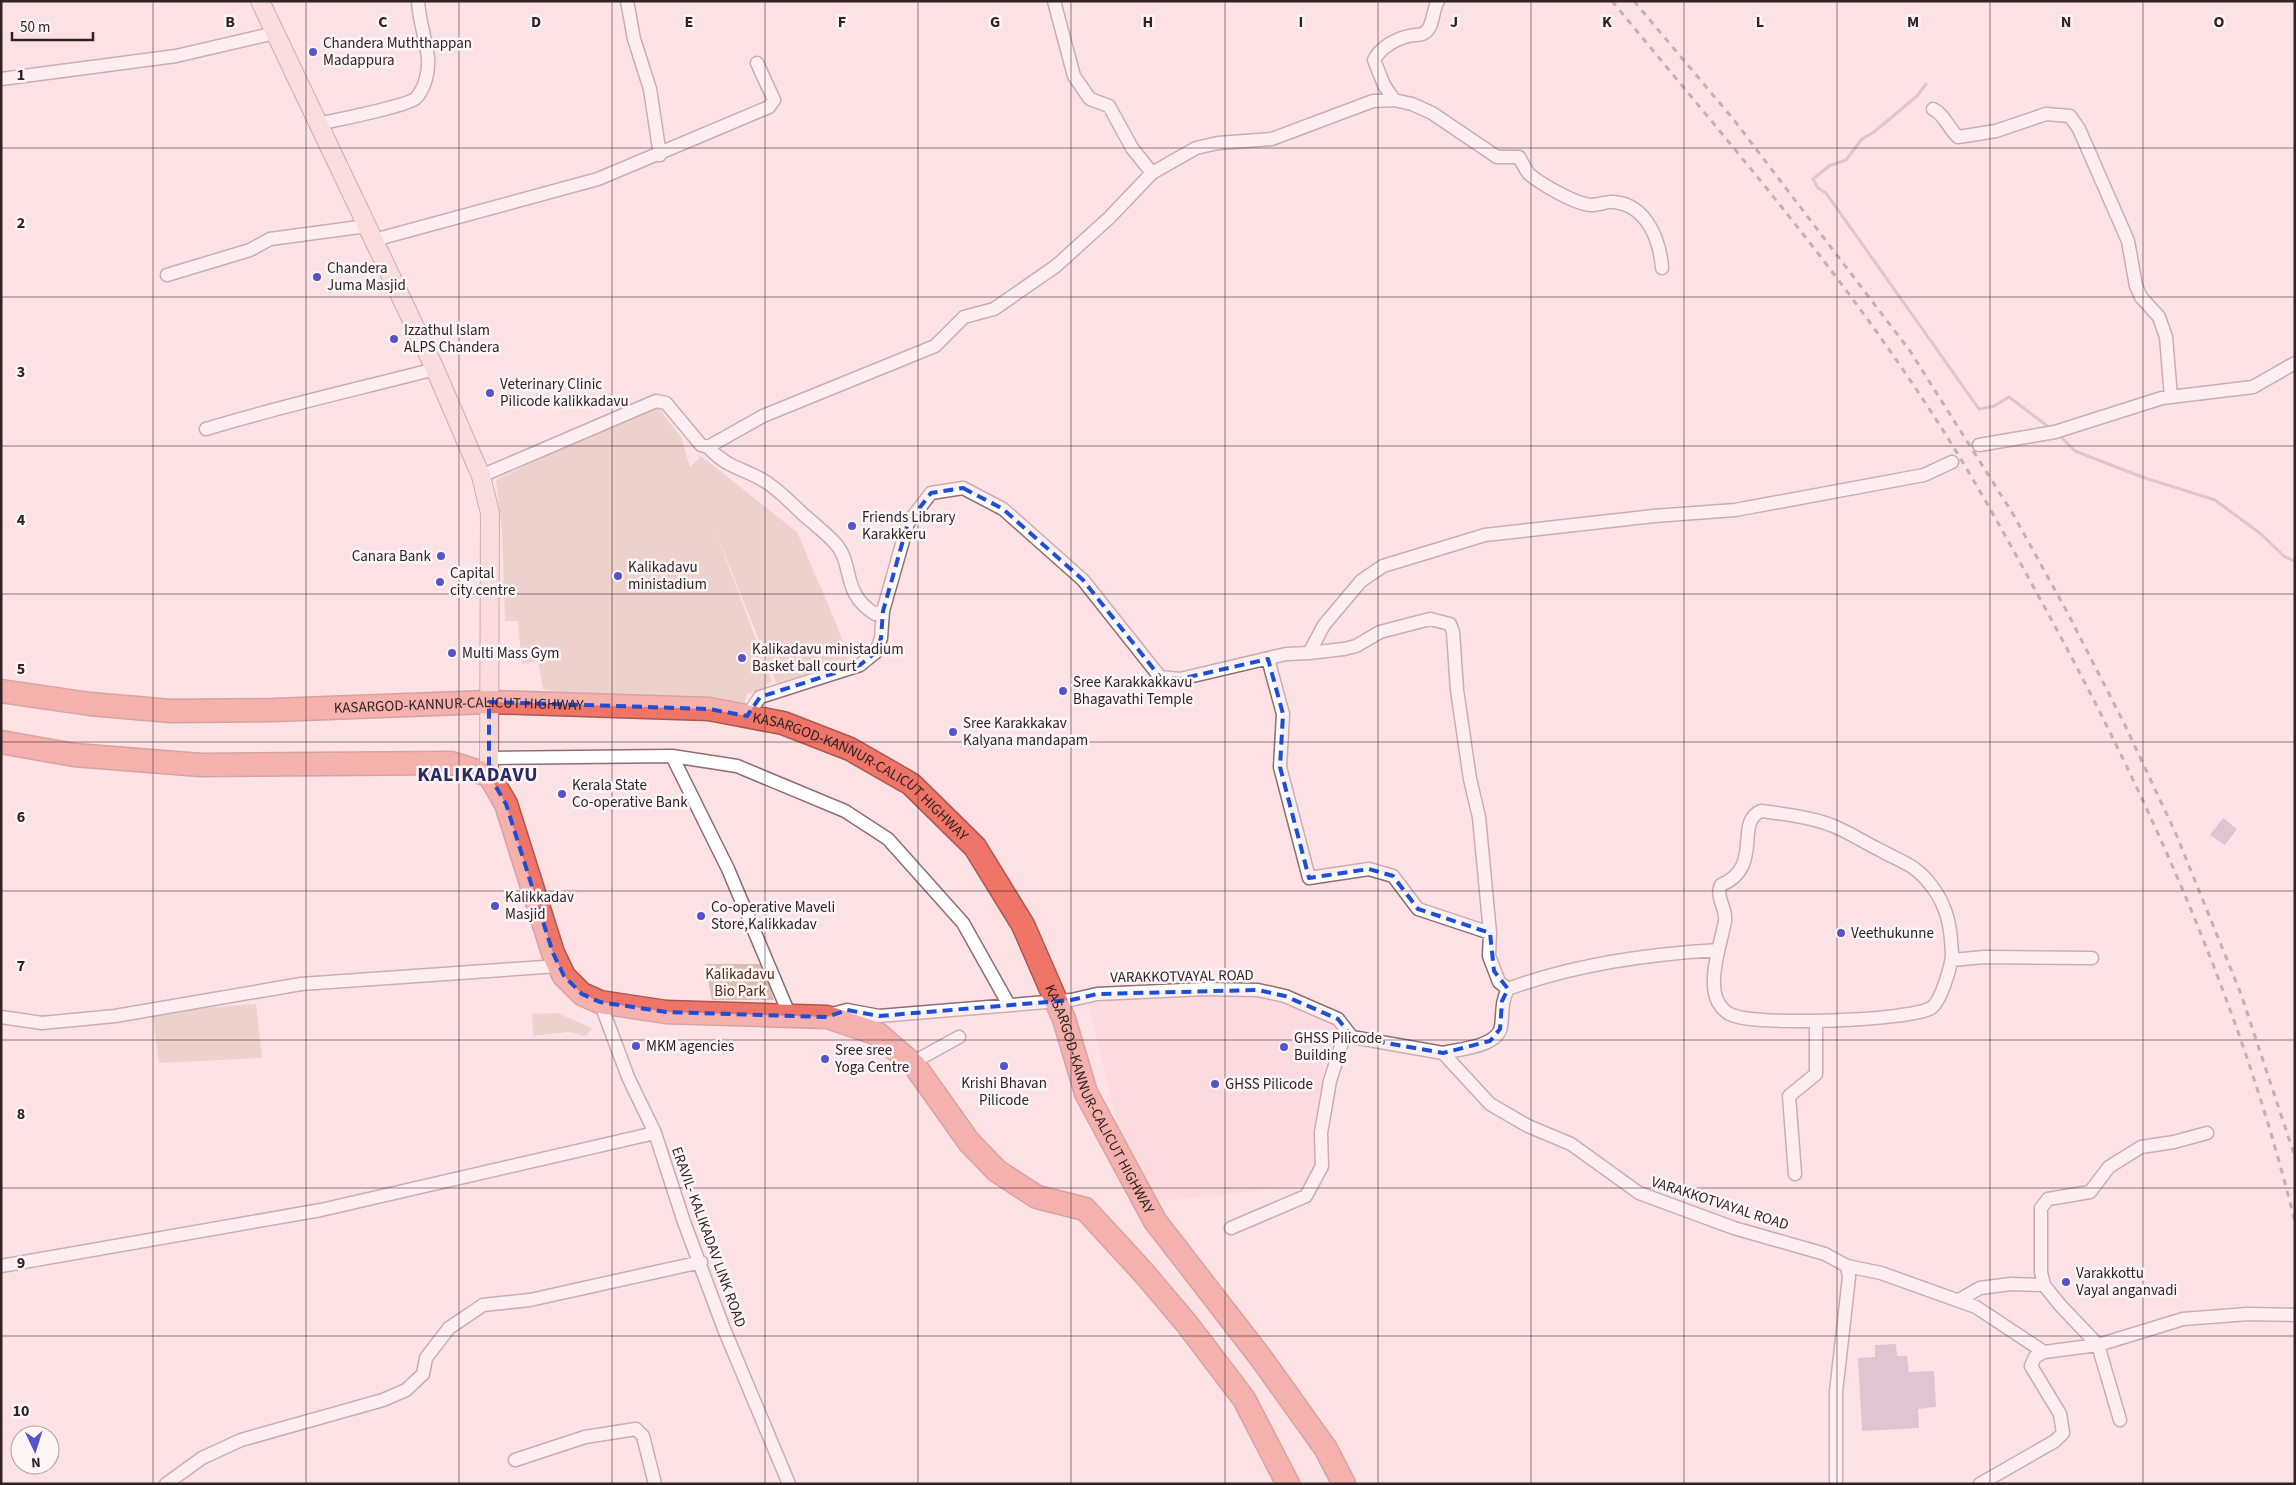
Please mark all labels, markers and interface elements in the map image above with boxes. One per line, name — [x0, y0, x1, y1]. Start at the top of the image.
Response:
scale bar — [12, 10, 94, 42]
text: B — [225, 11, 235, 33]
text: C — [378, 11, 388, 33]
text: D — [531, 11, 541, 33]
text: E — [685, 11, 693, 33]
text: F — [838, 11, 846, 33]
text: G — [990, 11, 1000, 33]
text: H — [1143, 11, 1153, 33]
text: I — [1299, 11, 1303, 33]
text: J — [1450, 11, 1458, 33]
text: K — [1602, 11, 1612, 33]
text: L — [1756, 11, 1764, 33]
text: M — [1907, 11, 1919, 33]
text: N — [2061, 11, 2071, 33]
text: O — [2214, 11, 2225, 33]
text: 50 m — [20, 17, 50, 38]
place label: Chandera Muththappan Madappura — [323, 33, 472, 71]
marker: Chandera Muththappan Madappura — [307, 46, 319, 58]
text: 1 — [17, 64, 25, 86]
text: 2 — [17, 212, 25, 234]
place label: Chandera Juma Masjid — [327, 258, 406, 296]
marker: Chandera Juma Masjid — [311, 271, 323, 283]
place label: Izzathul Islam ALPS Chandera — [404, 320, 499, 358]
marker: Izzathul Islam ALPS Chandera — [388, 333, 400, 345]
text: 3 — [17, 361, 25, 383]
place label: Veterinary Clinic Pilicode kalikkadavu — [500, 374, 629, 412]
marker: Veterinary Clinic Pilicode kalikkadavu — [484, 387, 496, 399]
place label: Friends Library Karakkeru — [862, 507, 956, 545]
text: 4 — [17, 509, 26, 531]
marker: Friends Library Karakkeru — [846, 520, 858, 532]
place label: Canara Bank — [352, 546, 432, 567]
marker: Canara Bank — [435, 550, 447, 562]
place label: Kalikadavu ministadium — [628, 557, 707, 595]
place label: Capital city centre — [450, 563, 515, 601]
marker: Kalikadavu ministadium — [612, 570, 624, 582]
marker: Capital city centre — [434, 576, 446, 588]
place label: Kalikadavu ministadium Basket ball court — [752, 639, 904, 677]
place label: Multi Mass Gym — [462, 643, 559, 664]
marker: Multi Mass Gym — [446, 647, 458, 659]
marker: Kalikadavu ministadium Basket ball court — [736, 652, 748, 664]
text: 5 — [17, 658, 25, 680]
place label: Sree Karakkakkavu Bhagavathi Temple — [1073, 672, 1193, 710]
marker: Sree Karakkakkavu Bhagavathi Temple — [1057, 685, 1069, 697]
street label: KASARGOD-KANNUR-CALICUT HIGHWAY — [333, 692, 585, 719]
street label: KASARGOD-KANNUR-CALICUT HIGHWAY — [751, 707, 973, 846]
place label: Sree Karakkakav Kalyana mandapam — [963, 713, 1088, 751]
marker: Sree Karakkakav Kalyana mandapam — [947, 726, 959, 738]
district label: KALIKADAVU — [417, 761, 539, 789]
place label: Kerala State Co-operative Bank — [572, 775, 688, 813]
marker: Kerala State Co-operative Bank — [556, 788, 568, 800]
text: 6 — [17, 806, 25, 828]
place label: Kalikkadav Masjid — [505, 887, 574, 925]
place label: Co-operative Maveli Store,Kalikkadav — [711, 897, 835, 935]
marker: Kalikkadav Masjid — [489, 900, 501, 912]
marker: Co-operative Maveli Store,Kalikkadav — [695, 910, 707, 922]
place label: Veethukunne — [1851, 923, 1934, 944]
marker: Veethukunne — [1835, 927, 1847, 939]
text: 7 — [17, 955, 25, 977]
park label: Kalikadavu Bio Park — [705, 964, 775, 1002]
street label: VARAKKOTVAYAL ROAD — [1110, 965, 1254, 988]
street label: KASARGOD-KANNUR-CALICUT HIGHWAY — [1039, 981, 1160, 1219]
place label: GHSS Pilicode Building — [1294, 1028, 1382, 1066]
place label: MKM agencies — [646, 1036, 734, 1057]
marker: MKM agencies — [630, 1040, 642, 1052]
place label: Sree sree Yoga Centre — [834, 1040, 909, 1078]
marker: GHSS Pilicode Building — [1278, 1041, 1290, 1053]
marker: Sree sree Yoga Centre — [819, 1053, 831, 1065]
marker: Krishi Bhavan Pilicode — [998, 1060, 1010, 1072]
place label: Krishi Bhavan Pilicode — [961, 1073, 1047, 1111]
place label: GHSS Pilicode — [1225, 1074, 1313, 1095]
marker: GHSS Pilicode — [1209, 1078, 1221, 1090]
text: 8 — [17, 1103, 25, 1125]
street label: ERAVIL- KALIKADAV LINK ROAD — [666, 1144, 751, 1330]
street label: VARAKKOTVAYAL ROAD — [1648, 1171, 1791, 1236]
text: 9 — [17, 1252, 25, 1274]
place label: Varakkottu Vayal anganvadi — [2076, 1263, 2177, 1301]
marker: Varakkottu Vayal anganvadi — [2060, 1276, 2072, 1288]
text: 10 — [13, 1400, 29, 1422]
north arrow — [10, 1425, 60, 1475]
text: N — [30, 1452, 41, 1472]

